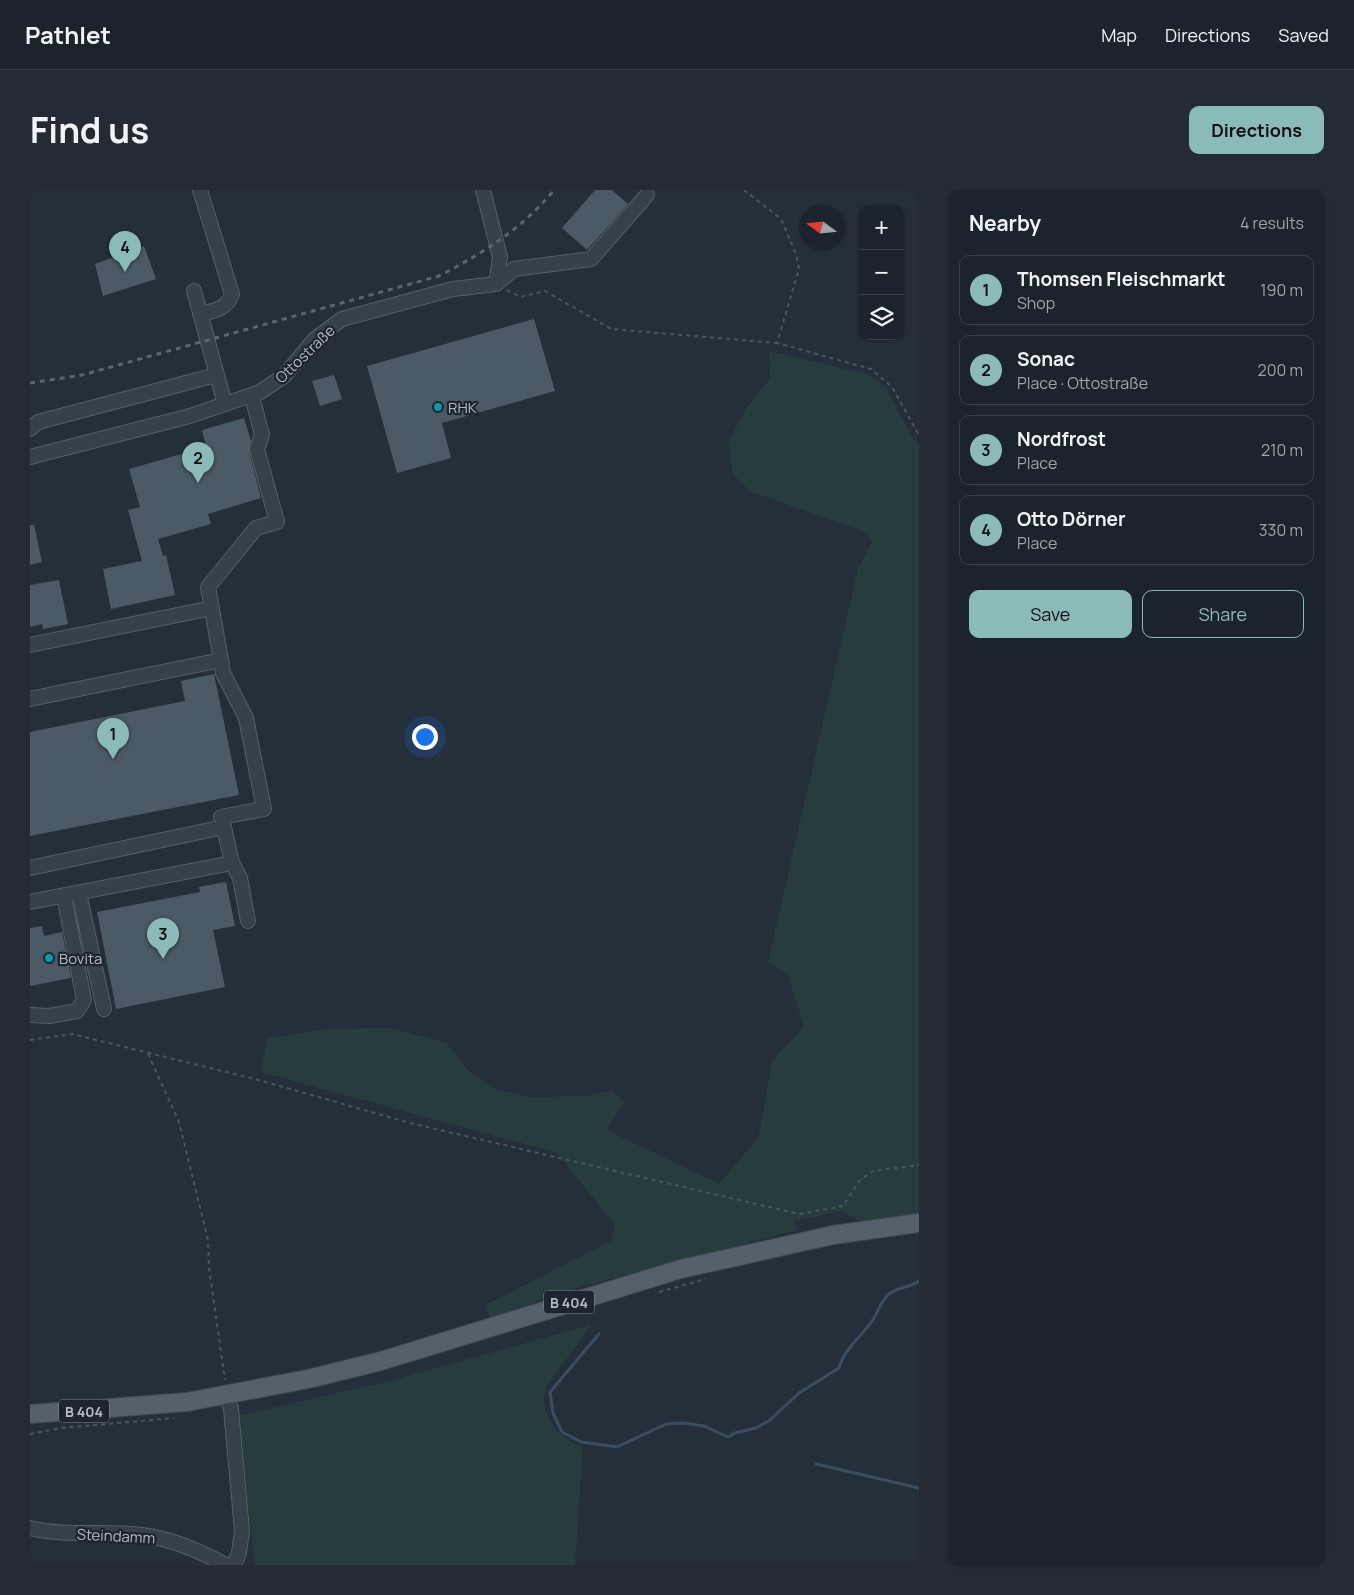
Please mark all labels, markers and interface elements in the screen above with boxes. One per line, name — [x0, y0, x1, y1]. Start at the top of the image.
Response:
text: Pathlet — [25, 18, 111, 51]
text: Map — [1101, 23, 1137, 47]
text: Directions — [1165, 23, 1250, 47]
text: Saved — [1278, 23, 1329, 47]
text: Find us — [30, 106, 149, 154]
button: Directions — [1189, 106, 1324, 154]
north arrow — [799, 205, 844, 250]
map controls — [859, 205, 904, 340]
button: + — [859, 205, 904, 250]
text: Nearby — [969, 209, 1041, 237]
text: 4 results — [1240, 212, 1304, 234]
pin: 4 — [109, 231, 141, 272]
button: − — [859, 250, 904, 295]
text: Thomsen Fleischmarkt — [1017, 266, 1226, 292]
text: 1 — [982, 279, 990, 301]
text: 190 m — [1260, 279, 1303, 301]
text: Shop — [1017, 292, 1055, 314]
button: layers — [859, 295, 904, 340]
street label: Ottostraße — [270, 320, 340, 388]
text: Sonac — [1017, 346, 1075, 372]
text: 2 — [981, 359, 991, 381]
text: 200 m — [1258, 359, 1303, 381]
text: Place · Ottostraße — [1017, 372, 1148, 394]
place label: RHK — [448, 397, 477, 418]
marker: RHK — [432, 401, 444, 413]
text: Nordfrost — [1017, 426, 1106, 452]
text: 3 — [981, 439, 991, 461]
text: 210 m — [1261, 439, 1303, 461]
pin: 2 — [182, 442, 214, 483]
text: Place — [1017, 452, 1057, 474]
text: Otto Dörner — [1017, 506, 1125, 532]
text: 4 — [981, 519, 991, 541]
text: 330 m — [1259, 519, 1303, 541]
text: Place — [1017, 532, 1057, 554]
button: Save — [969, 590, 1132, 638]
button: Share — [1142, 590, 1304, 638]
pin: 1 — [97, 718, 129, 759]
your location — [412, 724, 438, 750]
pin: 3 — [147, 918, 179, 959]
place label: Bovita — [59, 948, 102, 969]
marker: Bovita — [43, 952, 55, 964]
road number: B 404 — [544, 1290, 594, 1314]
road number: B 404 — [59, 1400, 109, 1422]
street label: Steindamm — [76, 1523, 156, 1549]

